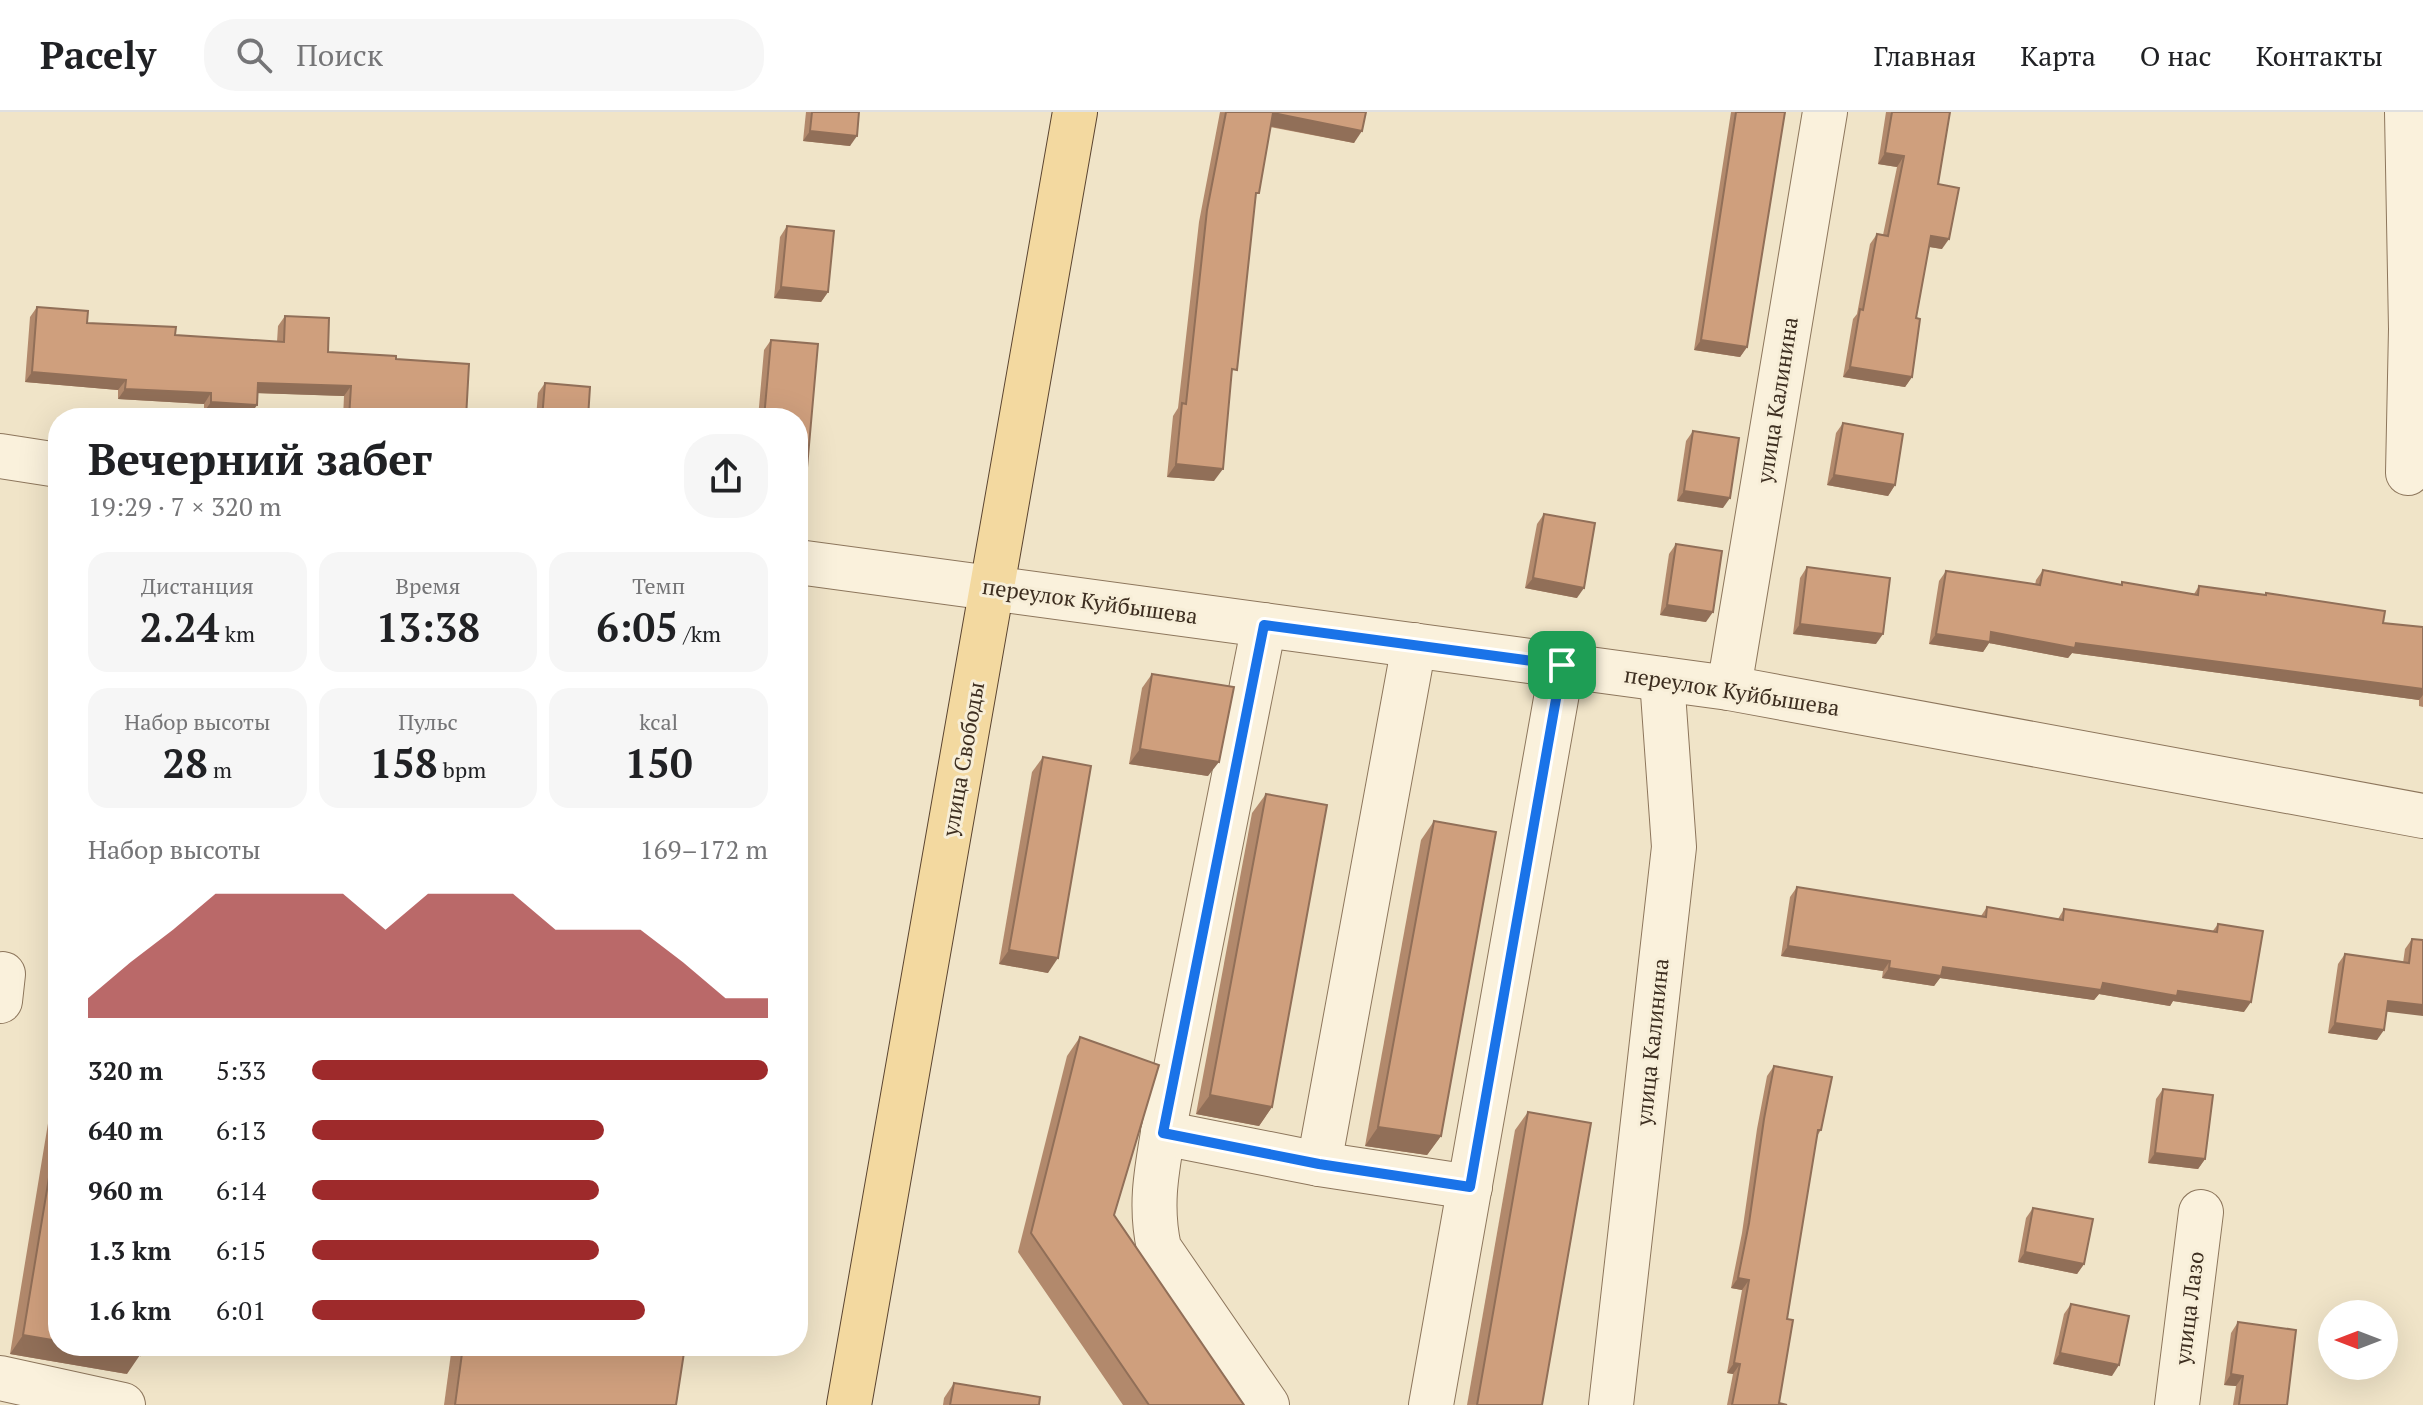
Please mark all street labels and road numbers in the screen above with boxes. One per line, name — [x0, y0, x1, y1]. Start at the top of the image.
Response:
street label: улица Калинина — [1749, 315, 1804, 486]
street label: переулок Куйбышева — [980, 571, 1200, 630]
street label: переулок Куйбышева — [1622, 659, 1842, 722]
street label: улица Свободы — [934, 679, 990, 839]
street label: улица Калинина — [1628, 957, 1675, 1128]
street label: улица Лазо — [2167, 1250, 2210, 1367]

